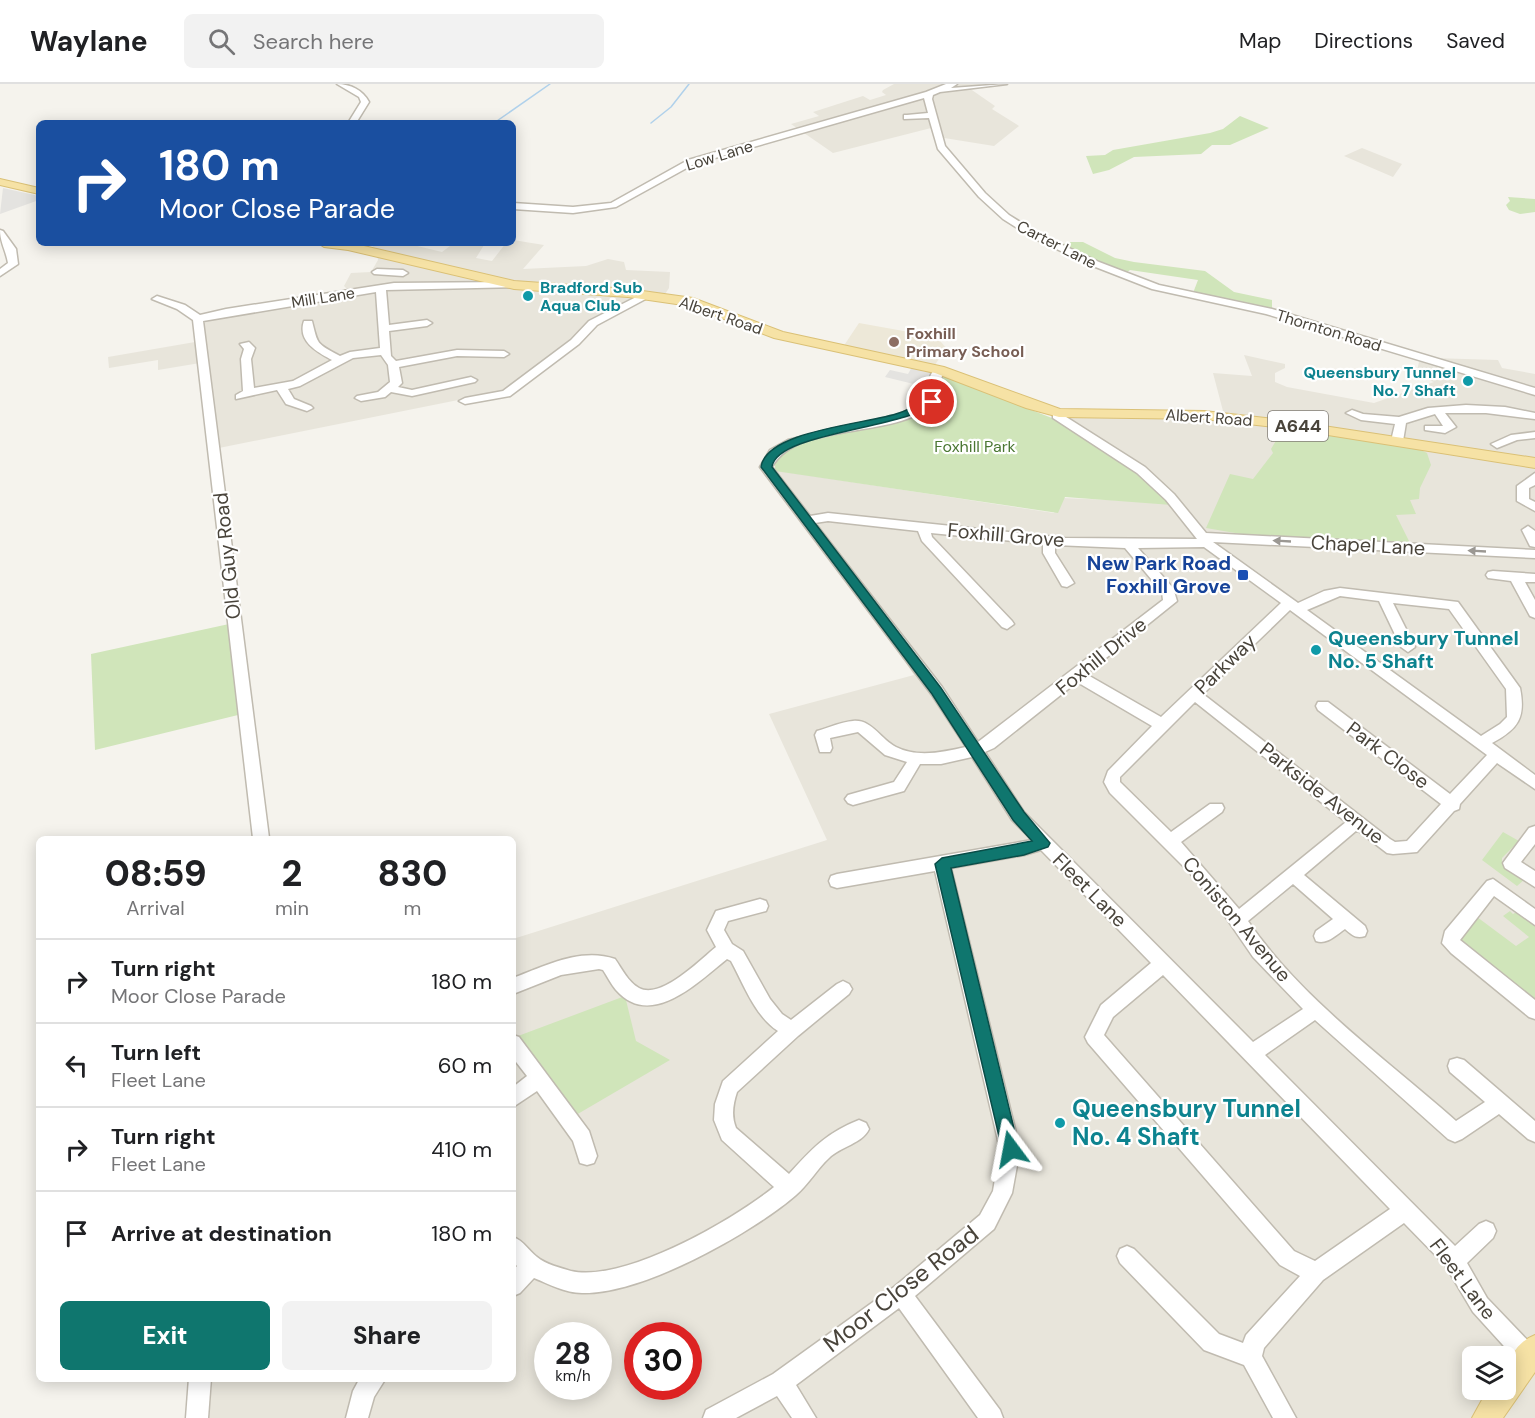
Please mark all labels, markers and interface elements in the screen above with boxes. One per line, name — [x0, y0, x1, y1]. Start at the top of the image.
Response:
search box — [184, 14, 604, 68]
text: Waylane — [30, 23, 148, 60]
icon: search — [205, 25, 238, 58]
text: Search here — [253, 27, 374, 56]
text: Map — [1239, 27, 1281, 55]
text: Directions — [1314, 27, 1413, 55]
text: Saved — [1446, 27, 1505, 55]
street label: Low Lane — [683, 135, 755, 176]
text: 180 m — [159, 138, 280, 193]
icon: right — [60, 144, 138, 222]
text: Moor Close Parade — [159, 191, 395, 226]
street label: Carter Lane — [1013, 215, 1100, 274]
place label: Bradford Sub Aqua Club — [540, 277, 643, 316]
street label: Mill Lane — [290, 282, 356, 313]
marker: Bradford Sub Aqua Club — [521, 289, 535, 303]
street label: Albert Road — [676, 291, 765, 340]
street label: Thornton Road — [1274, 305, 1384, 356]
place label: Foxhill Primary School — [906, 323, 1024, 362]
marker: Foxhill Primary School — [887, 335, 901, 349]
place label: Queensbury Tunnel No. 7 Shaft — [1303, 362, 1456, 401]
marker: Queensbury Tunnel No. 7 Shaft — [1461, 374, 1475, 388]
pin — [906, 376, 957, 427]
icon: arrive — [915, 385, 948, 418]
street label: Albert Road — [1165, 404, 1253, 431]
road number: A644 — [1268, 411, 1328, 441]
park label: Foxhill Park — [934, 436, 1016, 457]
street label: Old Guy Road — [207, 491, 247, 621]
street label: Foxhill Grove — [947, 517, 1065, 553]
street label: Chapel Lane — [1310, 529, 1426, 561]
one-way arrow — [1272, 536, 1291, 545]
one-way arrow — [1467, 546, 1486, 555]
place label: New Park Road Foxhill Grove — [1087, 550, 1231, 599]
marker: New Park Road Foxhill Grove — [1236, 568, 1250, 582]
street label: Foxhill Drive — [1050, 611, 1152, 701]
place label: Queensbury Tunnel No. 5 Shaft — [1328, 625, 1519, 674]
street label: Parkway — [1189, 628, 1261, 700]
marker: Queensbury Tunnel No. 5 Shaft — [1309, 643, 1323, 657]
street label: Park Close — [1341, 715, 1435, 795]
street label: Parkside Avenue — [1255, 736, 1389, 850]
street label: Fleet Lane — [1047, 847, 1133, 933]
text: 08:59 — [104, 850, 207, 897]
text: 2 — [282, 850, 302, 897]
text: 830 — [378, 850, 448, 897]
street label: Coniston Avenue — [1177, 851, 1297, 987]
text: Arrival — [126, 895, 185, 921]
text: min — [275, 895, 309, 921]
text: m — [404, 895, 421, 921]
text: Turn right — [111, 954, 216, 983]
icon: right — [60, 965, 93, 998]
text: 180 m — [431, 967, 492, 996]
text: Moor Close Parade — [111, 983, 286, 1009]
text: Turn left — [111, 1038, 201, 1067]
icon: left — [60, 1049, 93, 1082]
text: 60 m — [438, 1051, 492, 1080]
text: Fleet Lane — [111, 1067, 206, 1093]
place label: Queensbury Tunnel No. 4 Shaft — [1072, 1093, 1301, 1152]
marker: Queensbury Tunnel No. 4 Shaft — [1053, 1116, 1067, 1130]
position arrow — [979, 1117, 1043, 1181]
text: Turn right — [111, 1122, 216, 1151]
icon: right — [60, 1133, 93, 1166]
text: 410 m — [431, 1135, 492, 1164]
text: Fleet Lane — [111, 1151, 206, 1177]
icon: arrive — [60, 1217, 93, 1250]
street label: Moor Close Road — [817, 1218, 985, 1359]
text: Arrive at destination — [111, 1219, 332, 1248]
text: 180 m — [431, 1219, 492, 1248]
street label: Fleet Lane — [1424, 1233, 1502, 1325]
button: Exit — [60, 1301, 270, 1370]
button: Share — [282, 1301, 492, 1370]
speed limit sign: 30 — [624, 1322, 702, 1400]
text: 28 — [555, 1334, 591, 1373]
map controls — [1462, 1346, 1516, 1400]
button: layers — [1462, 1346, 1516, 1400]
text: km/h — [555, 1366, 591, 1386]

